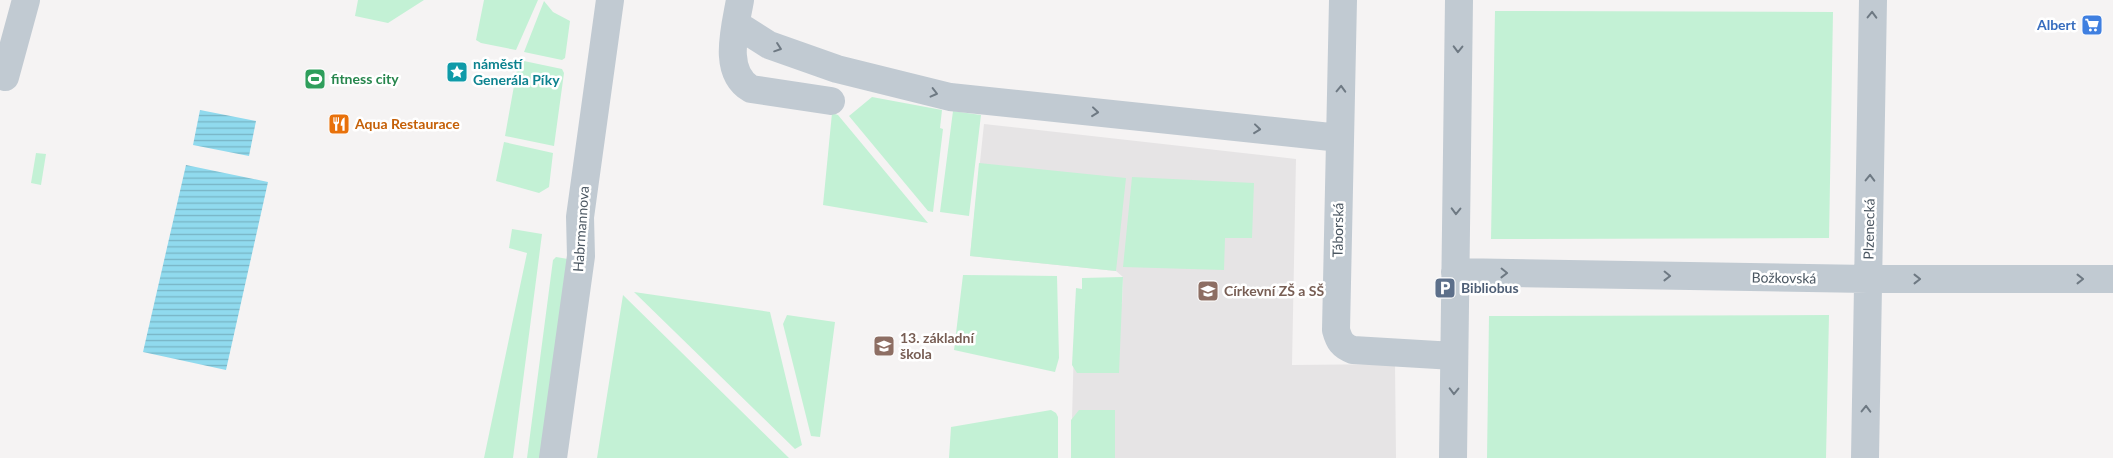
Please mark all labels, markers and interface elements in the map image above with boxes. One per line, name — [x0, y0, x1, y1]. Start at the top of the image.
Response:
one-way arrow — [1867, 11, 1878, 19]
supermarket icon: Albert — [2080, 13, 2104, 37]
place label: Albert — [2036, 16, 2077, 33]
one-way arrow — [773, 42, 782, 52]
one-way arrow — [1453, 45, 1463, 53]
place label: náměstí Generála Píky — [473, 55, 560, 88]
place icon: náměstí Generála Píky — [445, 60, 469, 84]
sports icon: fitness city — [303, 67, 327, 91]
place label: fitness city — [331, 70, 399, 87]
one-way arrow — [1336, 85, 1346, 92]
one-way arrow — [930, 87, 939, 98]
one-way arrow — [1092, 106, 1100, 117]
restaurant icon: Aqua Restaurace — [327, 112, 351, 136]
place label: Aqua Restaurace — [354, 115, 460, 132]
one-way arrow — [1253, 123, 1261, 134]
one-way arrow — [1865, 174, 1875, 182]
street label: Habrmannova — [569, 185, 592, 273]
street label: Plzenecká — [1859, 198, 1878, 260]
street label: Táborská — [1329, 203, 1346, 257]
one-way arrow — [1451, 208, 1461, 215]
one-way arrow — [1500, 268, 1508, 278]
street label: Božkovská — [1751, 268, 1817, 287]
one-way arrow — [1663, 270, 1671, 281]
one-way arrow — [1914, 274, 1921, 284]
one-way arrow — [2076, 274, 2084, 284]
parking icon: Bibliobus — [1433, 276, 1457, 300]
school or university icon: Církevní ZŠ a SŠ — [1196, 279, 1220, 303]
place label: Bibliobus — [1461, 279, 1519, 296]
place label: Církevní ZŠ a SŠ — [1224, 282, 1324, 299]
place label: 13. základní škola — [900, 329, 975, 362]
school or university icon: 13. základní škola — [872, 334, 896, 358]
one-way arrow — [1449, 388, 1459, 395]
one-way arrow — [1861, 405, 1871, 413]

